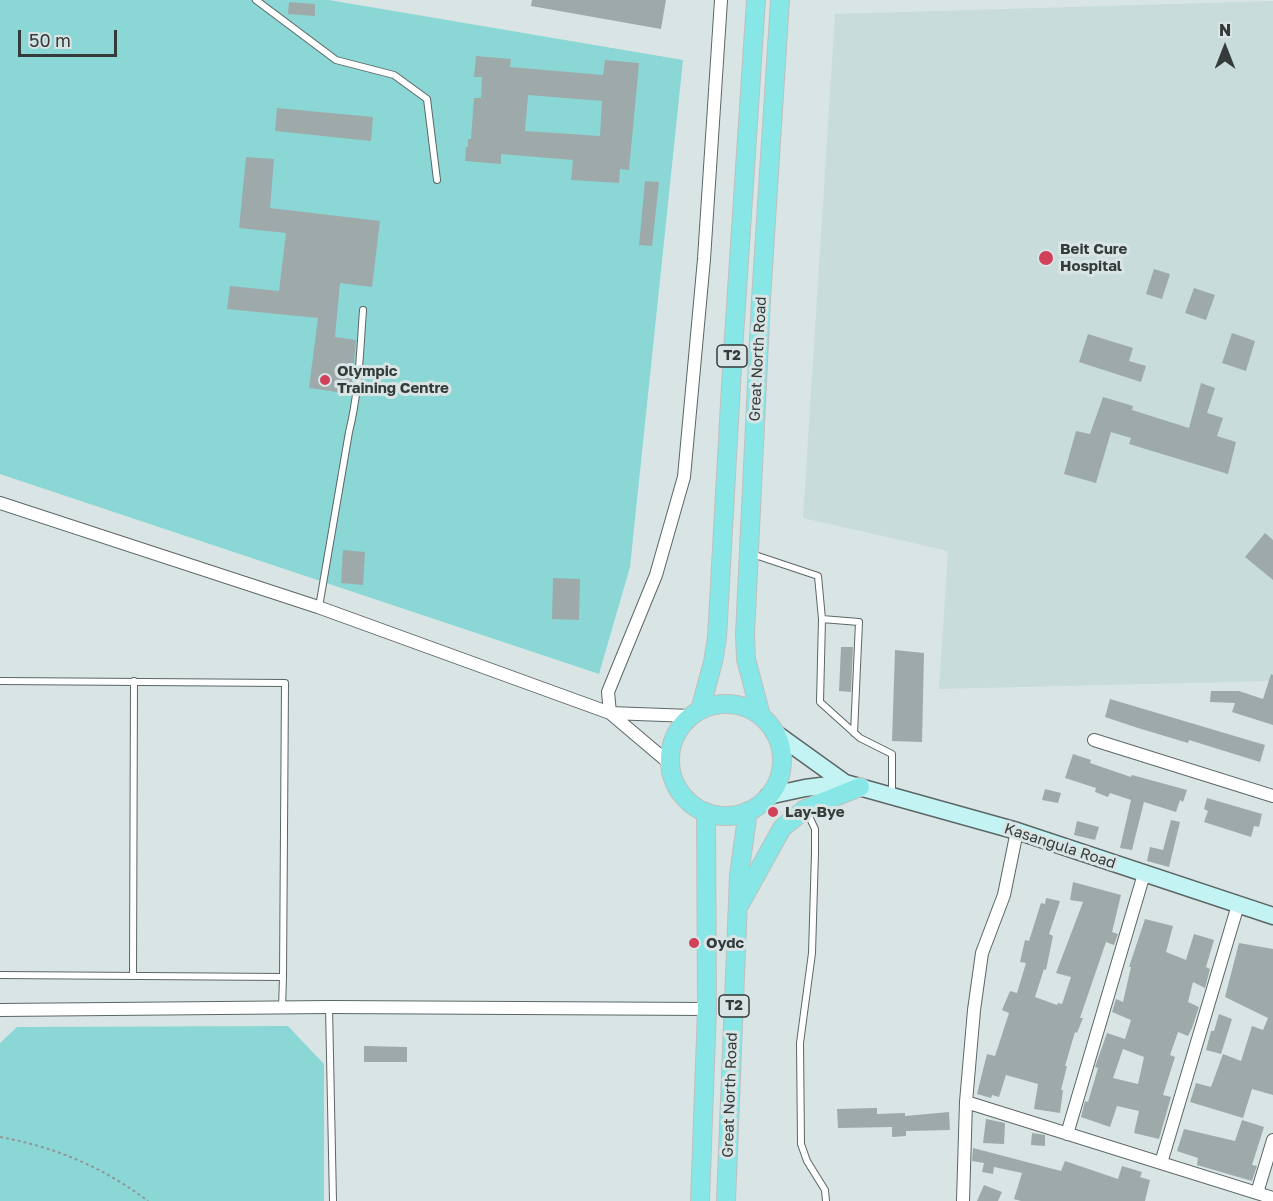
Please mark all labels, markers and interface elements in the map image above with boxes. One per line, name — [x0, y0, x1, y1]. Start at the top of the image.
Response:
scale bar — [21, 18, 120, 56]
north arrow — [1195, 18, 1255, 78]
text: N — [1219, 20, 1231, 40]
text: 50 m — [29, 29, 71, 51]
place label: Beit Cure Hospital — [1060, 240, 1127, 275]
marker: Beit Cure Hospital — [1037, 249, 1055, 267]
street label: Great North Road — [746, 296, 770, 422]
road number: T2 — [717, 345, 747, 367]
place label: Olympic Training Centre — [337, 362, 449, 397]
marker: Olympic Training Centre — [318, 373, 332, 387]
place label: Lay-Bye — [785, 803, 845, 821]
marker: Lay-Bye — [766, 805, 780, 819]
street label: Kasangula Road — [1002, 819, 1118, 873]
place label: Oydc — [706, 934, 744, 952]
marker: Oydc — [687, 936, 701, 950]
road number: T2 — [719, 995, 749, 1017]
street label: Great North Road — [719, 1032, 741, 1158]

